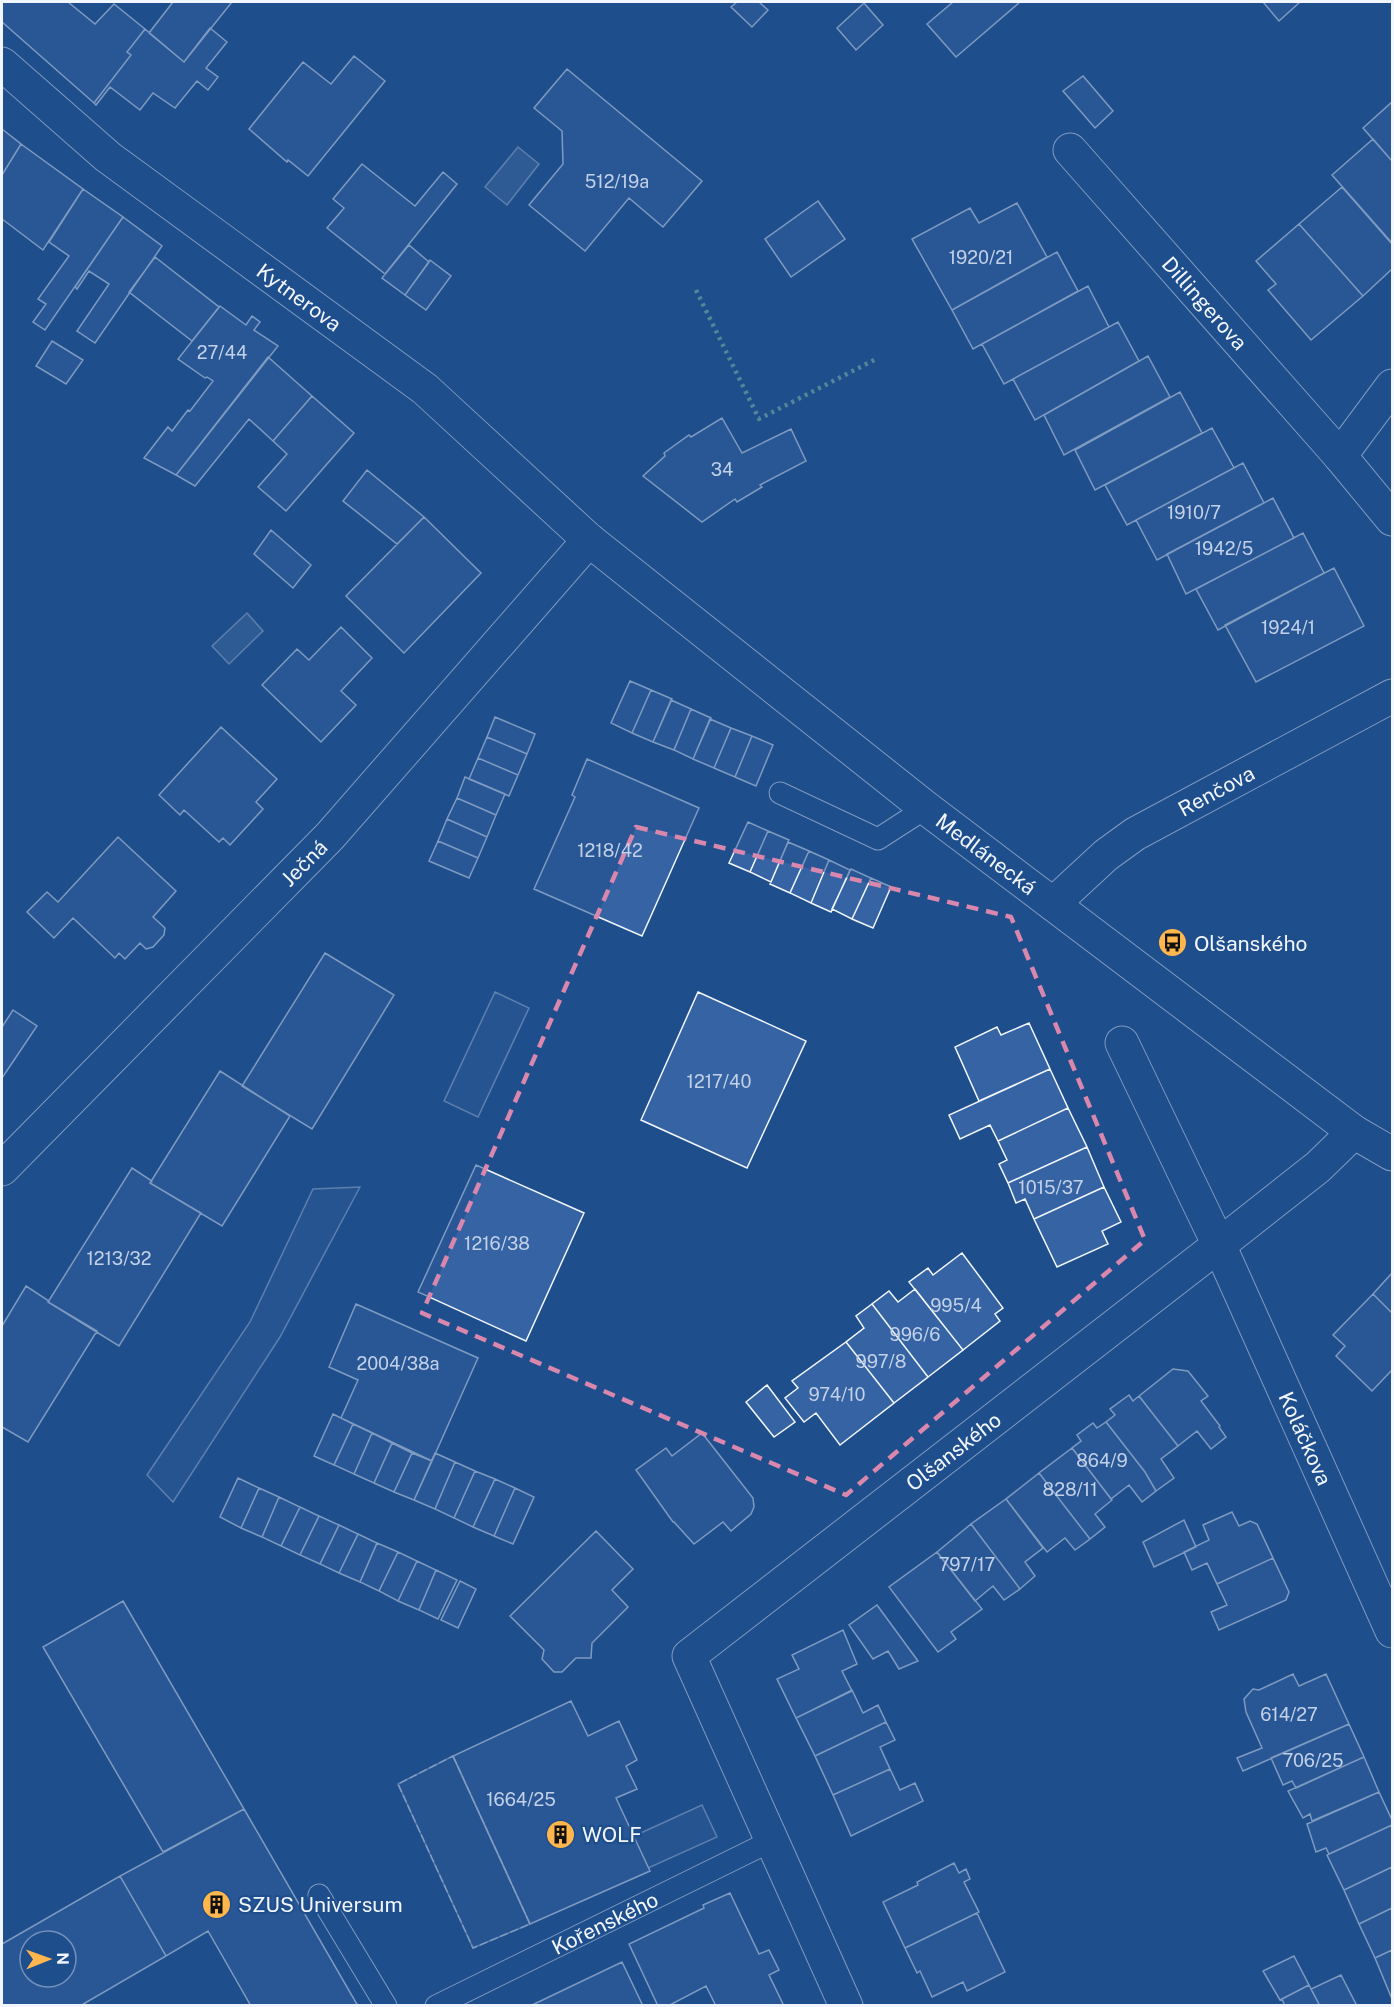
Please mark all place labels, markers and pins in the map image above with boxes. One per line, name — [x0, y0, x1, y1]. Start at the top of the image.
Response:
bus stop icon: Olšanského — [1157, 927, 1189, 959]
place label: Olšanského — [1194, 931, 1307, 956]
building icon: WOLF — [545, 1818, 577, 1850]
place label: WOLF — [582, 1822, 642, 1847]
building icon: SZUS Universum — [201, 1888, 233, 1920]
place label: SZUS Universum — [238, 1892, 403, 1917]

